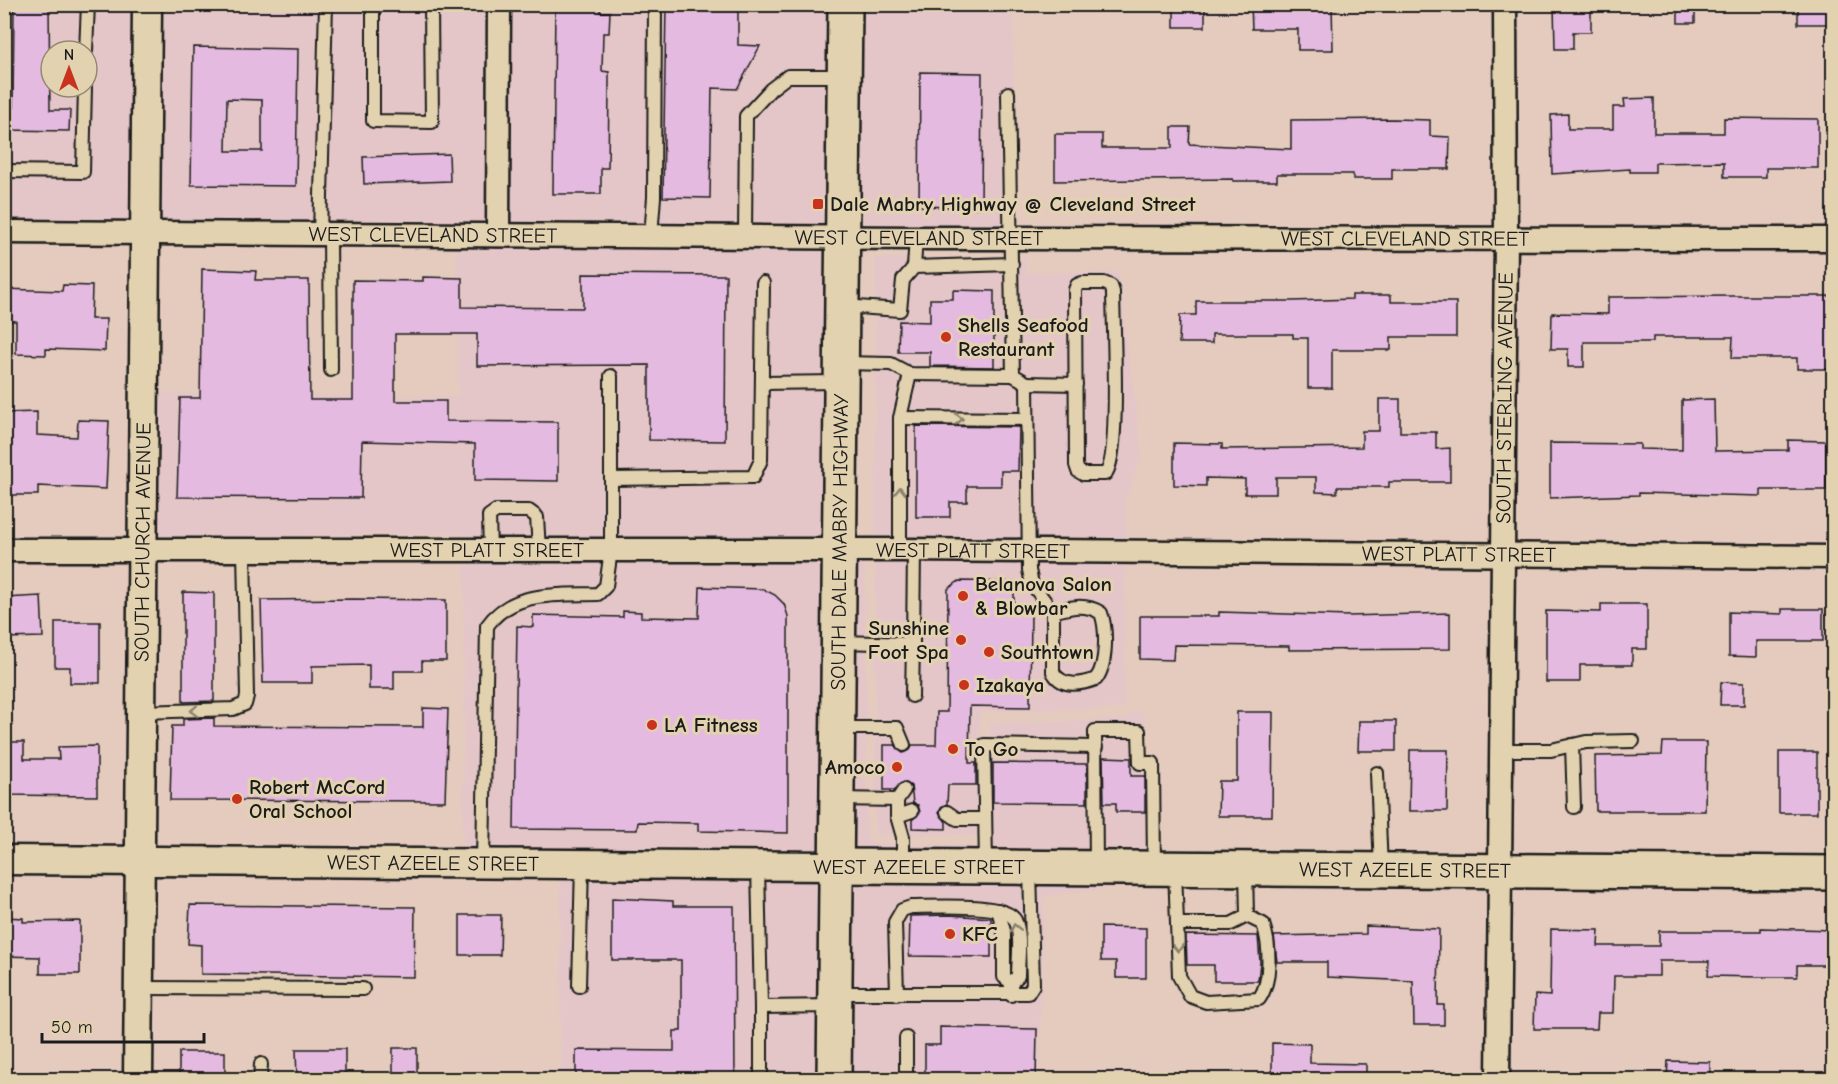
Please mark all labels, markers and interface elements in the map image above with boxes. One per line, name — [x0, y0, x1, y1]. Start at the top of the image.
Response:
north arrow — [39, 39, 99, 99]
text: N — [64, 46, 74, 64]
place label: Dale Mabry Highway @ Cleveland Street — [830, 192, 1196, 216]
marker: Dale Mabry Highway @ Cleveland Street — [811, 197, 825, 211]
street label: WEST CLEVELAND STREET — [309, 222, 557, 248]
street label: WEST CLEVELAND STREET — [795, 225, 1043, 250]
street label: WEST CLEVELAND STREET — [1281, 226, 1529, 251]
street label: SOUTH STERLING AVENUE — [1491, 272, 1518, 524]
place label: Shells Seafood Restaurant — [958, 313, 1089, 361]
marker: Shells Seafood Restaurant — [939, 330, 953, 344]
street label: SOUTH DALE MABRY HIGHWAY — [826, 393, 853, 691]
one-way arrow — [954, 413, 963, 425]
street label: SOUTH CHURCH AVENUE — [129, 422, 156, 662]
one-way arrow — [894, 487, 906, 496]
street label: WEST PLATT STREET — [390, 538, 584, 562]
street label: WEST PLATT STREET — [876, 538, 1070, 563]
street label: WEST PLATT STREET — [1362, 541, 1556, 567]
place label: Belanova Salon & Blowbar — [975, 572, 1112, 620]
marker: Belanova Salon & Blowbar — [956, 589, 970, 603]
place label: Sunshine Foot Spa — [868, 616, 949, 664]
marker: Sunshine Foot Spa — [954, 633, 968, 647]
place label: Southtown — [1001, 640, 1094, 664]
marker: Southtown — [982, 645, 996, 659]
place label: Izakaya — [976, 673, 1044, 697]
marker: Izakaya — [957, 678, 971, 692]
one-way arrow — [189, 704, 198, 717]
place label: LA Fitness — [664, 713, 758, 737]
marker: LA Fitness — [645, 718, 659, 732]
place label: To Go — [965, 737, 1018, 761]
marker: To Go — [946, 742, 960, 756]
place label: Amoco — [825, 755, 885, 779]
marker: Amoco — [890, 760, 904, 774]
place label: Robert McCord Oral School — [249, 775, 385, 823]
marker: Robert McCord Oral School — [230, 792, 244, 806]
street label: WEST AZEELE STREET — [327, 850, 539, 876]
street label: WEST AZEELE STREET — [813, 855, 1025, 879]
street label: WEST AZEELE STREET — [1299, 857, 1511, 883]
place label: KFC — [962, 922, 998, 946]
one-way arrow — [1009, 923, 1022, 933]
marker: KFC — [943, 927, 957, 941]
one-way arrow — [1172, 944, 1185, 953]
scale bar — [42, 1006, 204, 1044]
text: 50 m — [51, 1017, 93, 1038]

